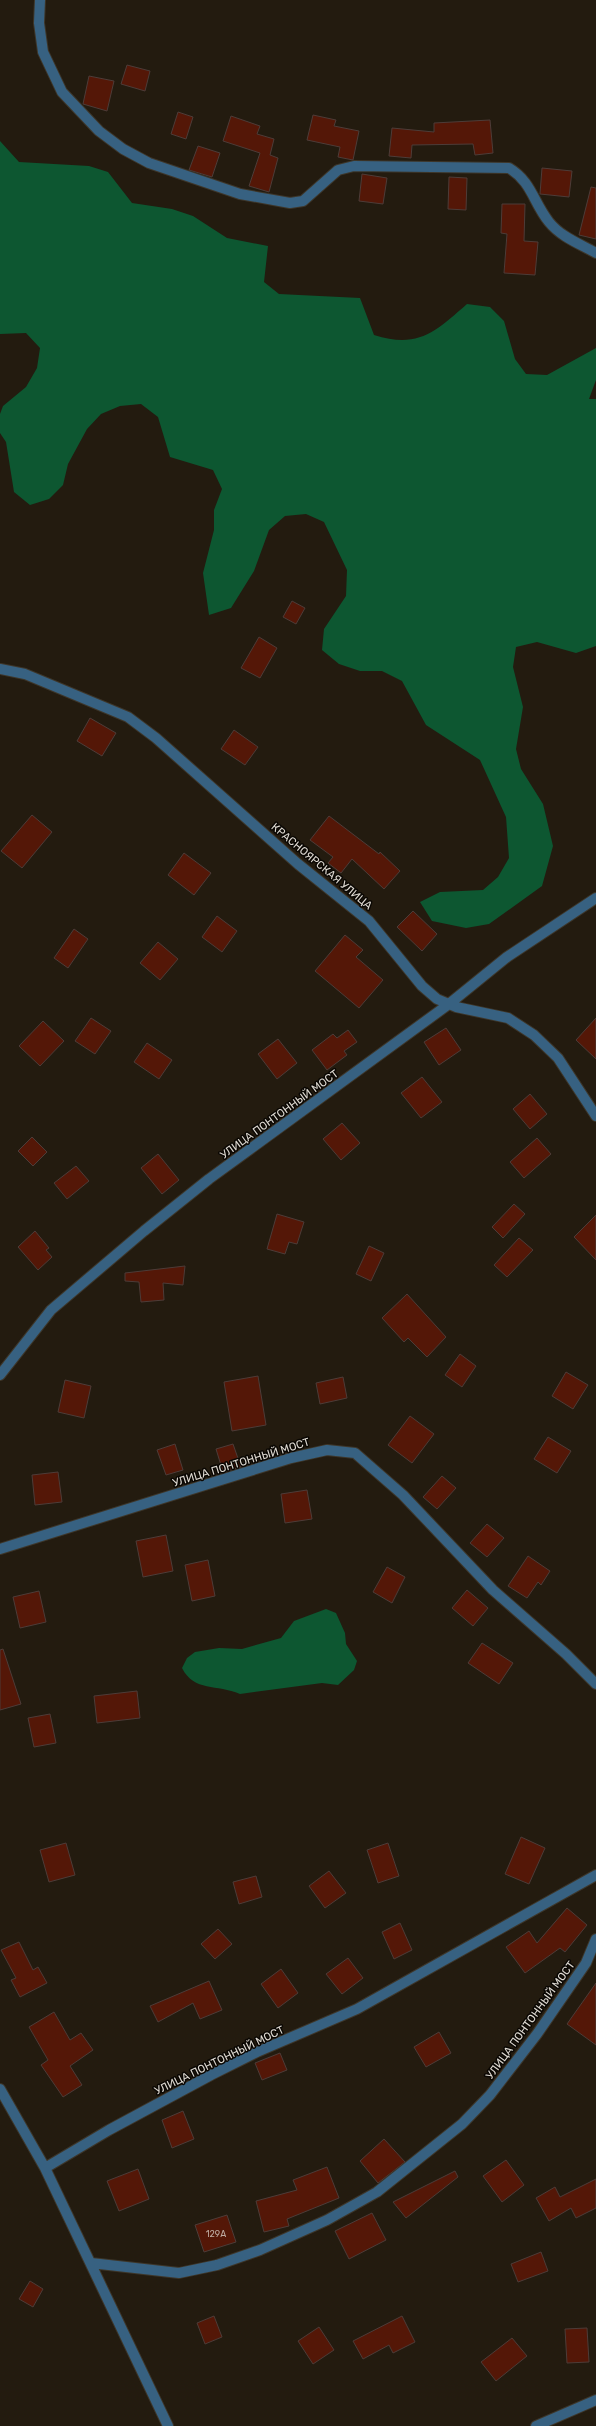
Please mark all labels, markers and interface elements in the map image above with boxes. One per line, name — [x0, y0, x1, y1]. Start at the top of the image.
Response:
street label: КРАСНОЯРСКАЯ УЛИЦА — [269, 820, 375, 913]
street label: УЛИЦА ПОНТОННЫЙ МОСТ — [218, 1067, 341, 1162]
street label: УЛИЦА ПОНТОННЫЙ МОСТ — [171, 1435, 312, 1490]
street label: УЛИЦА ПОНТОННЫЙ МОСТ — [483, 1958, 578, 2082]
street label: УЛИЦА ПОНТОННЫЙ МОСТ — [152, 2023, 287, 2098]
house number: 129А — [206, 2229, 226, 2239]

